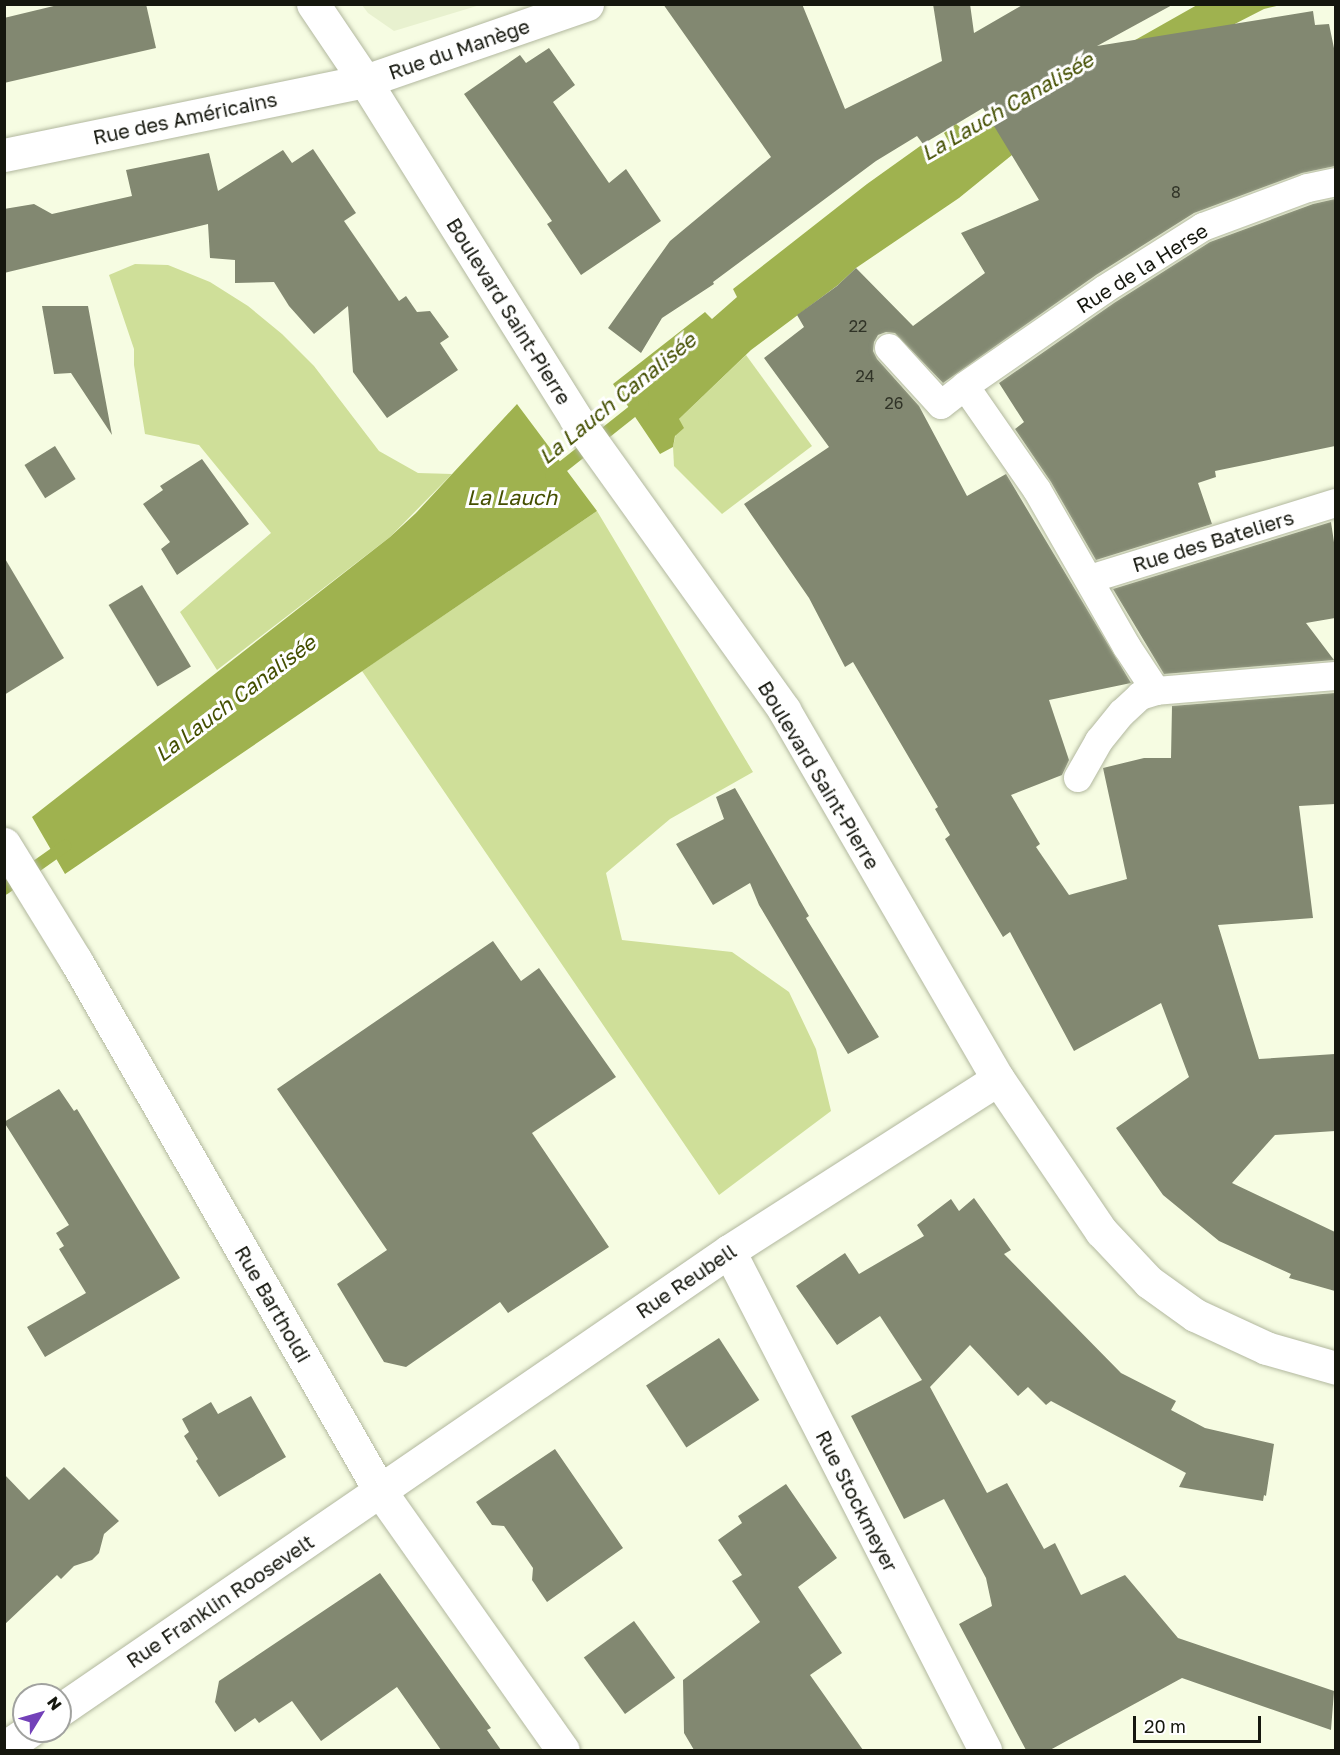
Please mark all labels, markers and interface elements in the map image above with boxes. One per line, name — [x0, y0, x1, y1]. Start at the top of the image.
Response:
street label: Rue du Manège — [385, 14, 533, 84]
water label: La Lauch Canalisée — [917, 46, 1097, 166]
street label: Rue des Américains — [91, 87, 279, 149]
house number: 8 — [1171, 182, 1181, 202]
street label: Boulevard Saint-Pierre — [442, 213, 576, 409]
street label: Rue de la Herse — [1072, 218, 1212, 318]
house number: 22 — [849, 316, 867, 336]
water label: La Lauch Canalisée — [534, 327, 700, 469]
house number: 24 — [855, 366, 875, 386]
house number: 26 — [885, 393, 903, 413]
water label: La Lauch — [467, 484, 557, 510]
street label: Rue des Bateliers — [1130, 505, 1296, 577]
water label: La Lauch Canalisée — [150, 629, 320, 767]
street label: Boulevard Saint-Pierre — [753, 676, 885, 874]
street label: Rue Reubell — [631, 1239, 741, 1323]
street label: Rue Bartholdi — [230, 1241, 316, 1367]
street label: Rue Stockmeyer — [811, 1426, 903, 1576]
street label: Rue Franklin Roosevelt — [122, 1529, 318, 1673]
north arrow — [12, 1683, 72, 1743]
text: N — [43, 1692, 66, 1714]
scale bar — [1136, 1704, 1264, 1742]
text: 20 m — [1144, 1715, 1186, 1737]

